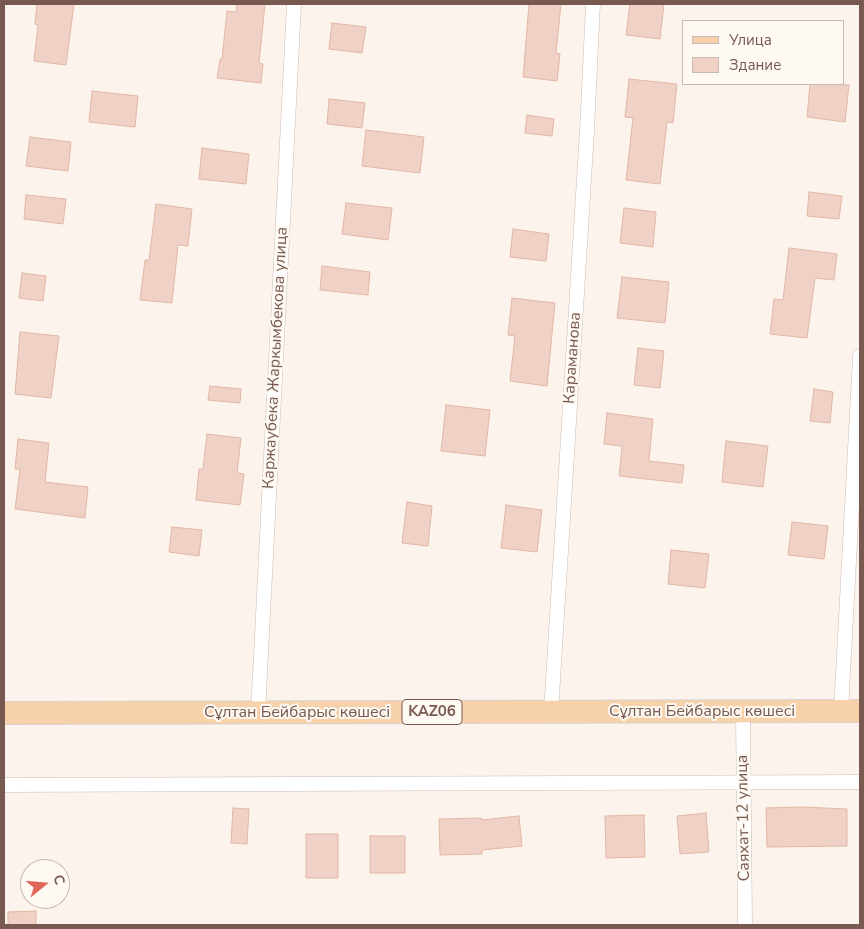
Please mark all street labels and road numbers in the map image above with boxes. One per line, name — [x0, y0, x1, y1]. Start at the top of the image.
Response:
street label: Каржаубека Жаркымбекова улица — [260, 226, 292, 490]
street label: Караманова — [560, 311, 586, 405]
road number: KAZ06 — [402, 700, 462, 724]
street label: Сұлтан Бейбарыс көшесі — [609, 702, 795, 722]
street label: Сұлтан Бейбарыс көшесі — [204, 703, 390, 723]
street label: Саяхат-12 улица — [733, 754, 755, 882]

